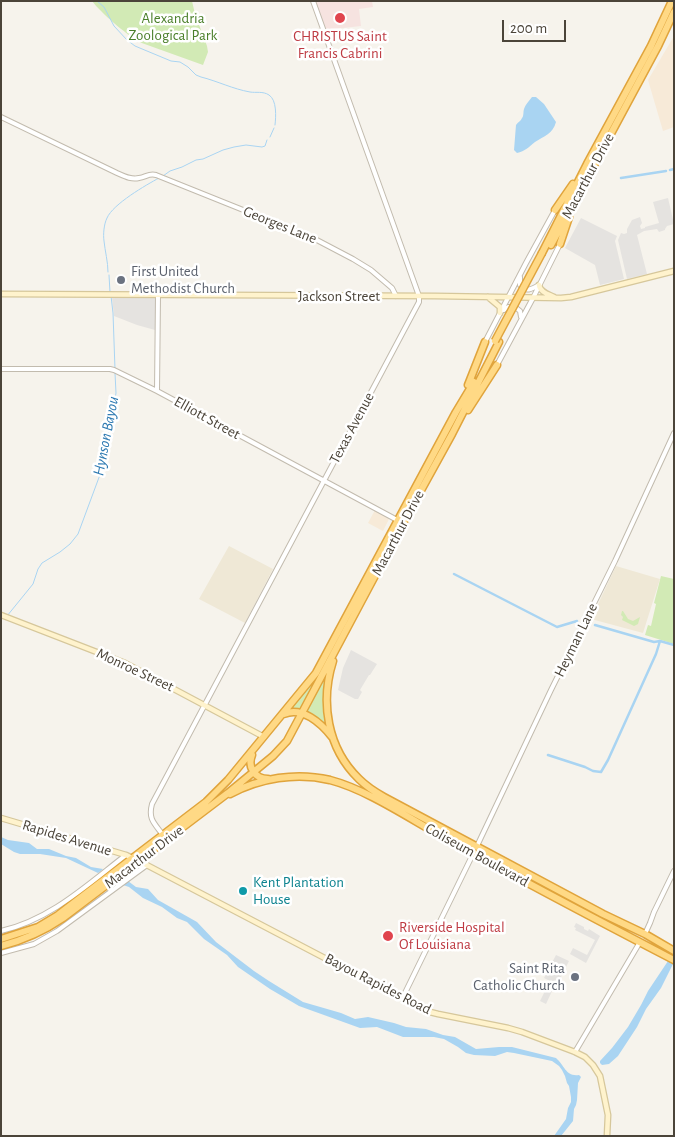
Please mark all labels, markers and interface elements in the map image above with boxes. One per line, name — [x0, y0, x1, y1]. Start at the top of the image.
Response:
park label: Alexandria Zoological Park — [129, 9, 217, 44]
scale bar — [505, 10, 569, 42]
marker: CHRISTUS Saint Francis Cabrini — [333, 11, 347, 25]
text: 200 m — [510, 21, 547, 36]
place label: CHRISTUS Saint Francis Cabrini — [293, 27, 387, 62]
street label: Macarthur Drive — [558, 130, 618, 222]
street label: Georges Lane — [241, 202, 319, 248]
place label: First United Methodist Church — [131, 262, 235, 297]
marker: First United Methodist Church — [115, 274, 127, 286]
street label: Jackson Street — [298, 287, 380, 305]
street label: Texas Avenue — [326, 389, 378, 467]
street label: Elliott Street — [171, 392, 243, 444]
water label: Hynson Bayou — [89, 395, 123, 477]
street label: Macarthur Drive — [368, 487, 428, 579]
street label: Heyman Lane — [550, 600, 602, 680]
street label: Monroe Street — [93, 644, 177, 696]
street label: Rapides Avenue — [20, 816, 114, 860]
street label: Coliseum Boulevard — [422, 819, 532, 891]
street label: Macarthur Drive — [101, 821, 187, 893]
place label: Kent Plantation House — [253, 873, 344, 908]
marker: Kent Plantation House — [237, 885, 249, 897]
place label: Riverside Hospital Of Louisiana — [399, 918, 505, 953]
marker: Riverside Hospital Of Louisiana — [381, 929, 395, 943]
street label: Bayou Rapides Road — [322, 949, 434, 1019]
place label: Saint Rita Catholic Church — [473, 959, 565, 994]
marker: Saint Rita Catholic Church — [569, 971, 581, 983]

